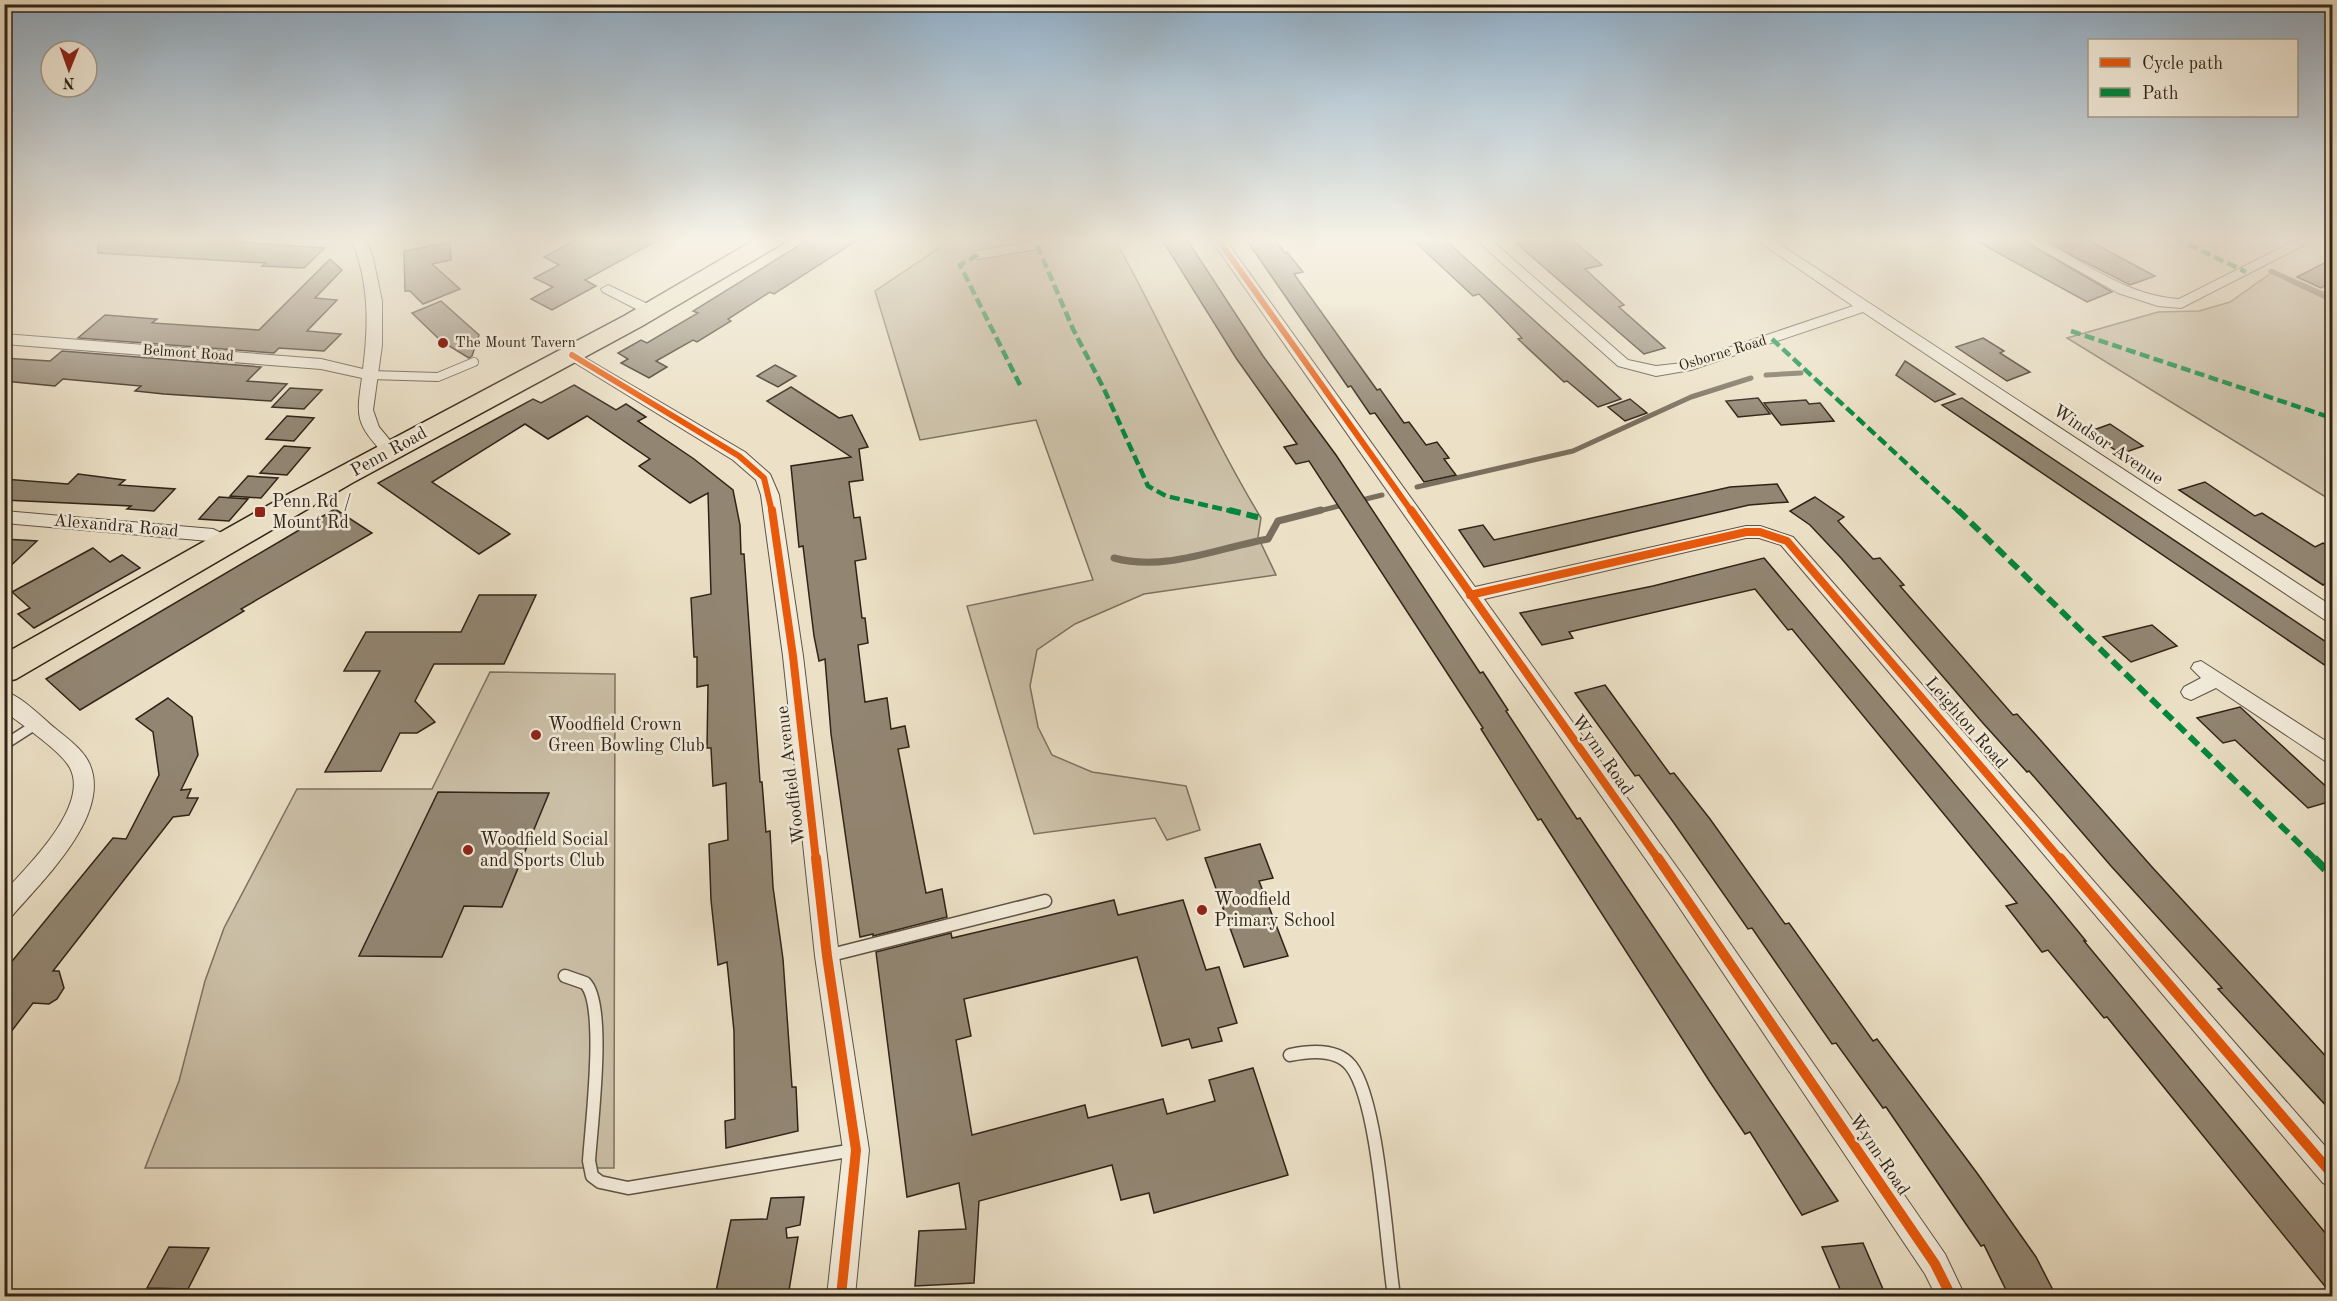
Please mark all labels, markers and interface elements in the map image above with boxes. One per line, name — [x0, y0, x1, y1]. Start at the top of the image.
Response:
north arrow — [39, 39, 99, 99]
legend — [2088, 39, 2298, 117]
text: Cycle path — [2142, 55, 2223, 73]
text: N — [62, 74, 75, 90]
text: Path — [2142, 85, 2179, 103]
street label: Osborne Road — [1677, 333, 1769, 374]
marker: The Mount Tavern — [436, 336, 450, 350]
place label: The Mount Tavern — [455, 336, 576, 351]
street label: Belmont Road — [142, 343, 234, 365]
street label: Windsor Avenue — [2050, 402, 2166, 488]
street label: Penn Road — [348, 424, 430, 480]
place label: Penn Rd / Mount Rd — [272, 493, 352, 532]
marker: Penn Rd / Mount Rd — [253, 505, 267, 519]
street label: Alexandra Road — [53, 512, 179, 540]
street label: Leighton Road — [1922, 674, 2010, 772]
street label: Woodfield Avenue — [774, 705, 808, 845]
street label: Wynn Road — [1568, 712, 1636, 798]
place label: Woodfield Crown Green Bowling Club — [548, 716, 705, 755]
marker: Woodfield Crown Green Bowling Club — [529, 728, 543, 742]
place label: Woodfield Social and Sports Club — [480, 831, 609, 870]
marker: Woodfield Social and Sports Club — [461, 843, 475, 857]
place label: Woodfield Primary School — [1214, 891, 1335, 930]
marker: Woodfield Primary School — [1195, 903, 1209, 917]
street label: Wynn Road — [1845, 1111, 1913, 1199]

